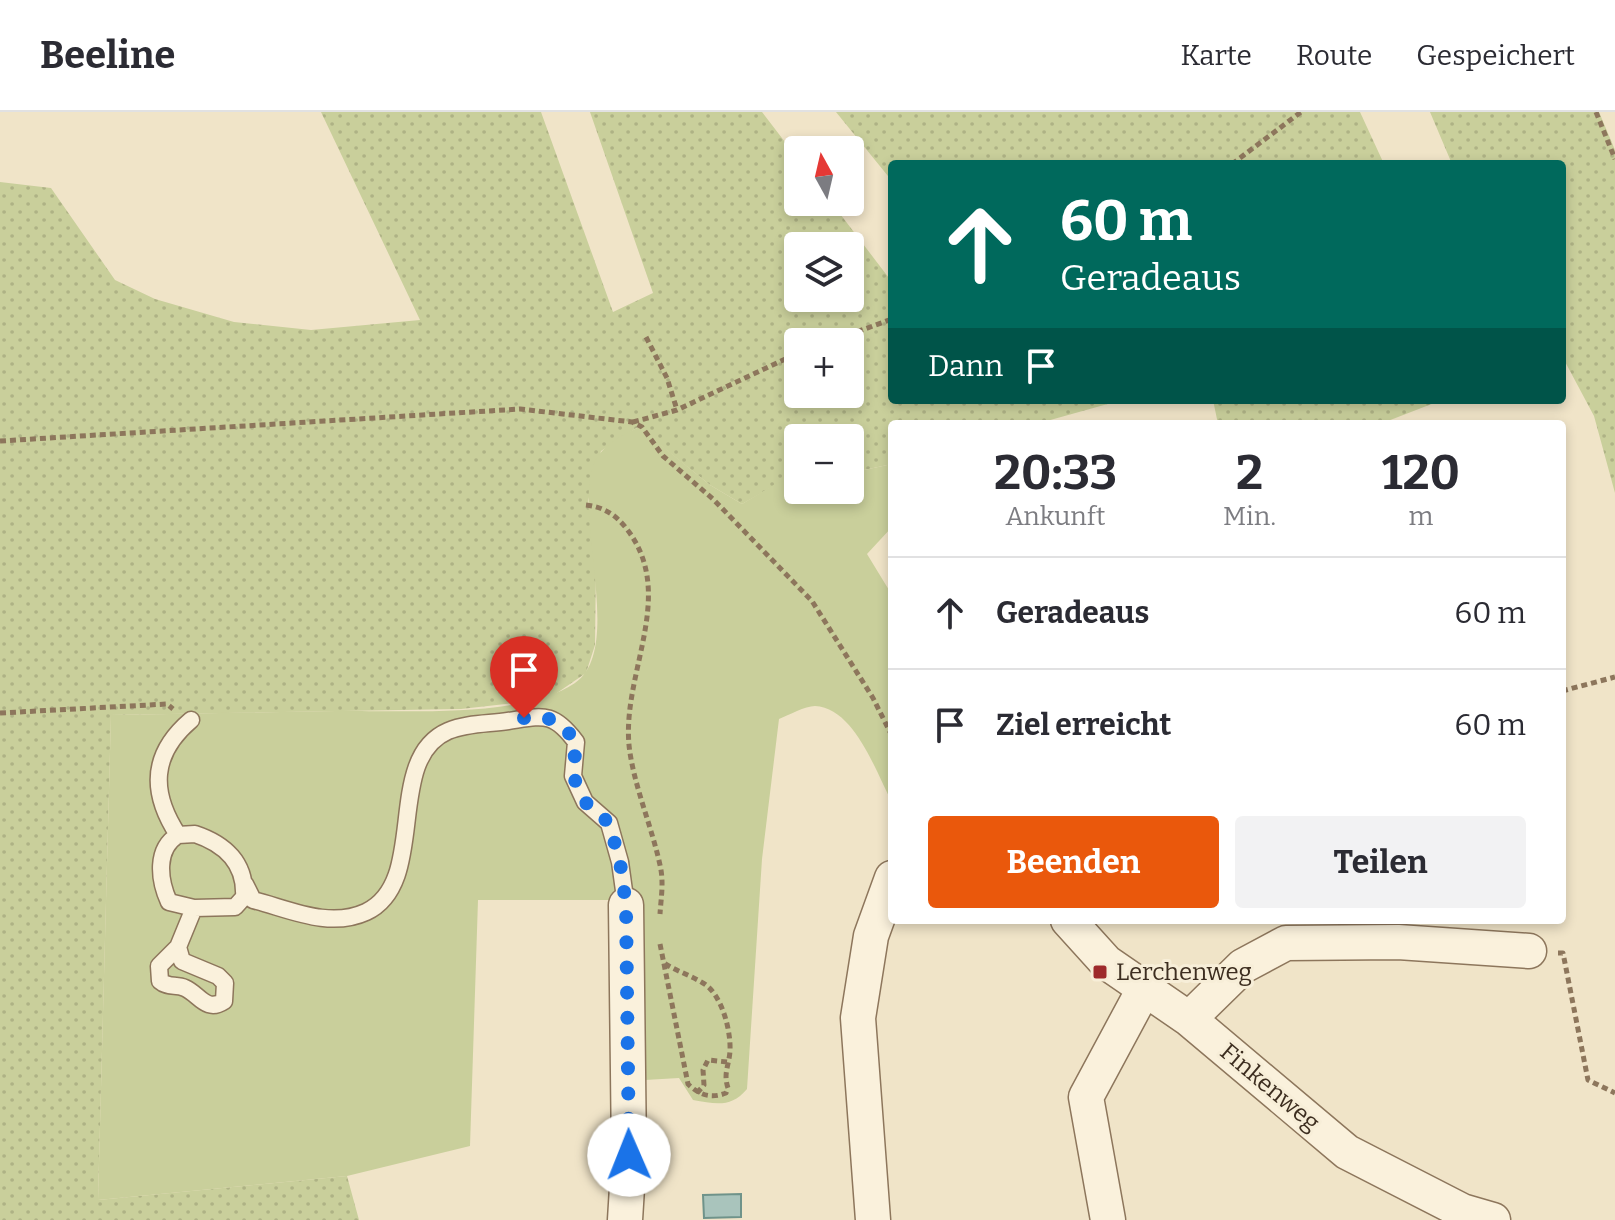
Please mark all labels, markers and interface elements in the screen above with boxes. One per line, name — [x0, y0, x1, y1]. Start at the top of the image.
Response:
text: Beeline — [40, 32, 175, 78]
text: Karte — [1181, 39, 1252, 72]
text: Route — [1296, 39, 1372, 72]
text: Gespeichert — [1416, 39, 1575, 72]
north arrow — [784, 136, 864, 216]
map controls — [784, 136, 864, 504]
text: 60 m — [1060, 188, 1192, 255]
icon: ahead — [928, 192, 1032, 296]
button: layers — [784, 232, 864, 312]
text: Geradeaus — [1060, 256, 1241, 300]
button: + — [784, 328, 864, 408]
icon: arrive — [1019, 344, 1063, 388]
text: Dann — [928, 348, 1003, 384]
button: − — [784, 424, 864, 504]
text: 20:33 — [994, 444, 1117, 502]
text: 2 — [1236, 444, 1263, 502]
text: 120 — [1382, 444, 1460, 502]
text: Ankunft — [1005, 501, 1106, 532]
text: Min. — [1223, 501, 1276, 532]
text: m — [1409, 501, 1433, 532]
icon: ahead — [928, 591, 972, 635]
text: Geradeaus — [996, 595, 1149, 631]
text: 60 m — [1455, 595, 1526, 631]
pin — [490, 636, 558, 718]
icon: arrive — [502, 648, 546, 692]
icon: arrive — [928, 703, 972, 747]
text: Ziel erreicht — [996, 707, 1171, 743]
text: 60 m — [1455, 707, 1526, 743]
button: Beenden — [928, 816, 1219, 908]
button: Teilen — [1235, 816, 1526, 908]
place label: Lerchenweg — [1116, 958, 1252, 986]
marker: Lerchenweg — [1091, 963, 1109, 981]
street label: Finkenweg — [1215, 1037, 1325, 1137]
position arrow — [587, 1113, 671, 1197]

